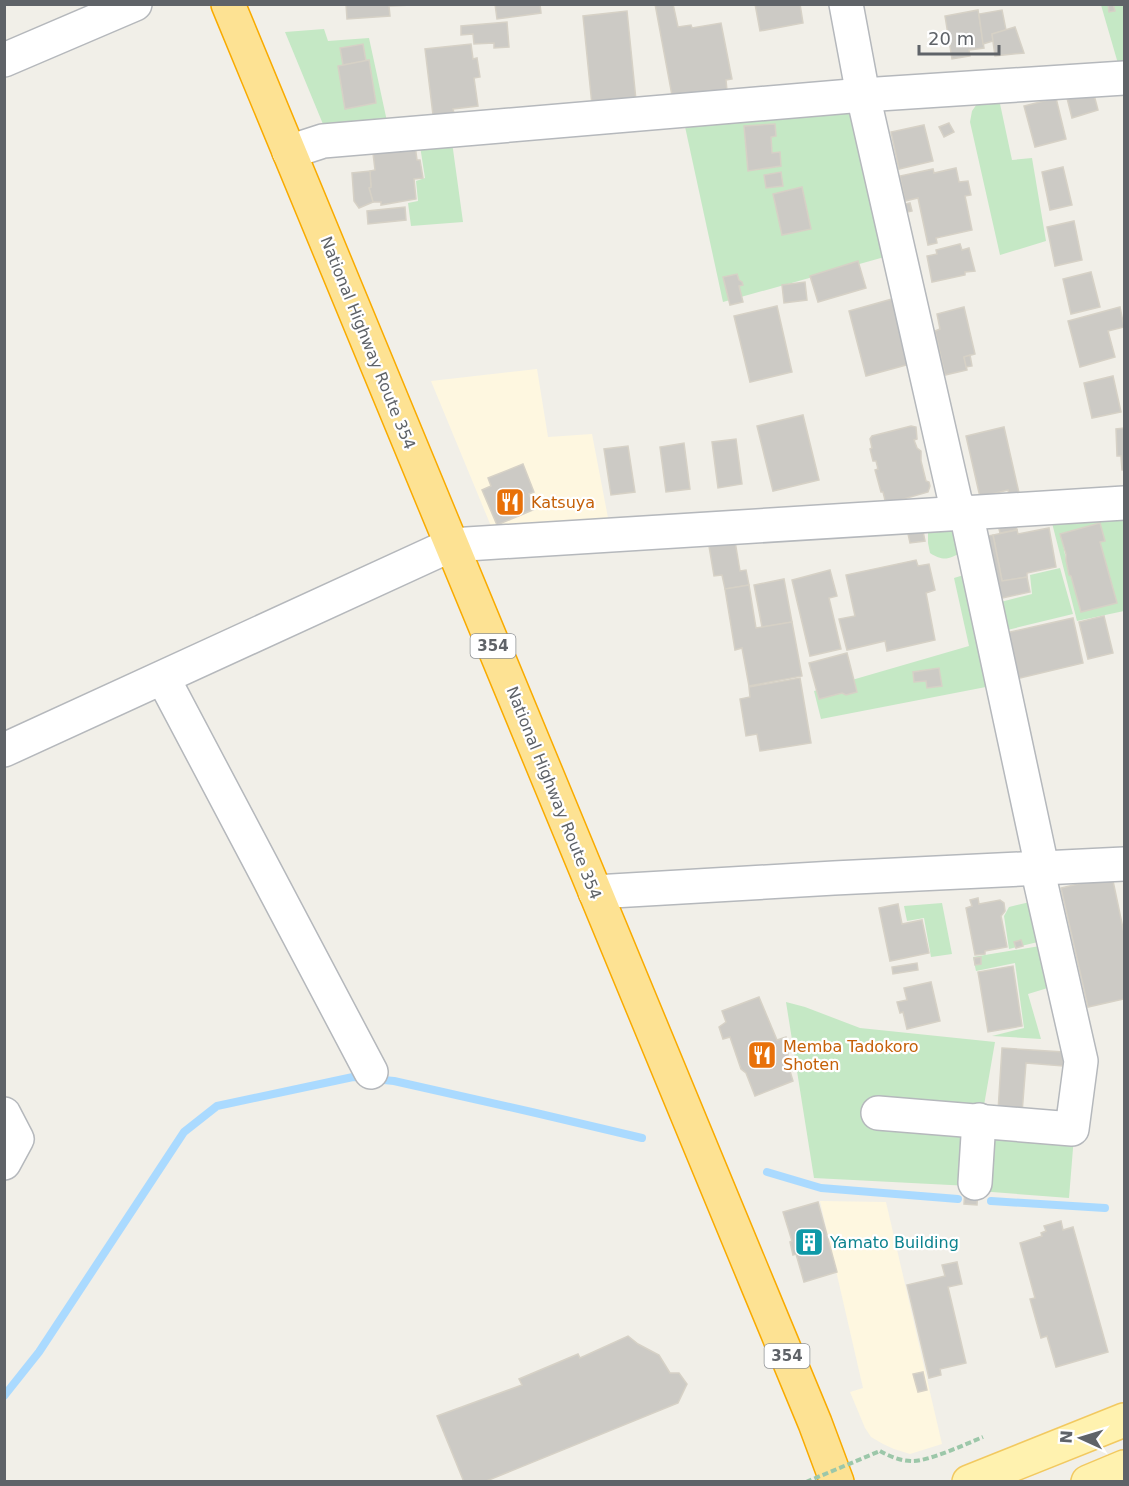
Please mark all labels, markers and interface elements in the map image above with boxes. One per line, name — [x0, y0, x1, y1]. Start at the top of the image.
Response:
scale bar — [919, 18, 998, 56]
text: 20 m — [928, 28, 974, 49]
street label: National Highway Route 354 — [316, 234, 420, 452]
restaurant icon: Katsuya — [494, 486, 526, 518]
place label: Katsuya — [531, 493, 595, 512]
road number: 354 — [470, 634, 516, 658]
street label: National Highway Route 354 — [502, 684, 606, 902]
place label: Memba Tadokoro Shoten — [783, 1037, 919, 1074]
restaurant icon: Memba Tadokoro Shoten — [746, 1039, 778, 1071]
building icon: Yamato Building — [793, 1226, 825, 1258]
place label: Yamato Building — [829, 1233, 959, 1252]
road number: 354 — [764, 1344, 810, 1368]
north arrow — [1051, 1408, 1111, 1468]
text: N — [1057, 1430, 1076, 1444]

